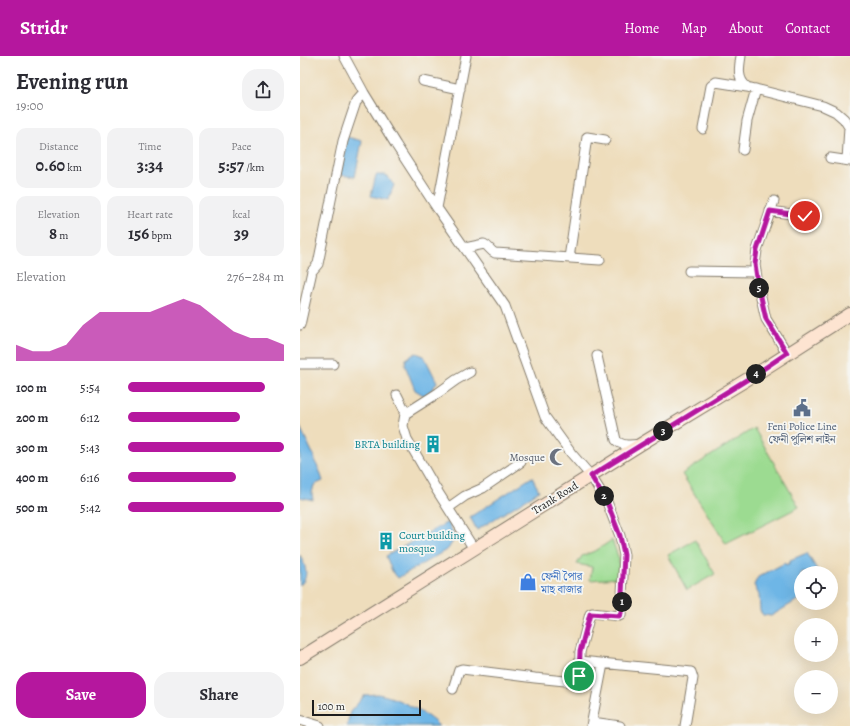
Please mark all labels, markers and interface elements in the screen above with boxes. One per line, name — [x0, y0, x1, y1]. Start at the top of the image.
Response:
text: Stridr — [20, 15, 68, 41]
text: Home — [624, 19, 659, 38]
text: Map — [681, 19, 707, 38]
text: About — [729, 19, 763, 38]
text: Contact — [785, 19, 830, 38]
text: Evening run — [16, 67, 128, 97]
button: share — [242, 69, 284, 111]
text: 19:00 — [16, 97, 43, 114]
text: Distance — [39, 139, 78, 154]
text: Time — [139, 139, 161, 154]
text: Pace — [231, 139, 252, 154]
text: 0.60 — [35, 154, 65, 177]
text: 3:34 — [137, 154, 163, 177]
text: 5:57 — [218, 154, 244, 177]
text: km — [65, 160, 82, 175]
text: /km — [244, 160, 264, 175]
pin — [788, 199, 822, 233]
icon: check — [794, 205, 816, 227]
text: Elevation — [38, 207, 80, 222]
text: Heart rate — [127, 207, 173, 222]
text: kcal — [233, 207, 250, 222]
text: 8 — [49, 222, 57, 245]
text: 156 — [128, 222, 149, 245]
text: 39 — [234, 222, 249, 245]
text: m — [57, 228, 68, 243]
text: bpm — [149, 228, 172, 243]
text: Elevation — [16, 268, 66, 285]
text: 276–284 m — [227, 268, 284, 285]
pin: 5 — [749, 278, 769, 298]
text: 5 — [757, 280, 761, 295]
pin: 4 — [746, 364, 766, 384]
text: 4 — [753, 366, 759, 381]
text: 100 m — [16, 379, 47, 396]
text: 5:54 — [80, 379, 100, 396]
public building icon: Feni Police Line ফেনী পুলিশ লাইন — [792, 398, 812, 418]
text: 200 m — [16, 409, 49, 426]
text: 6:12 — [80, 409, 100, 426]
place label: Feni Police Line ফেনী পুলিশ লাইন — [767, 419, 837, 447]
pin: 3 — [653, 421, 673, 441]
text: 3 — [661, 423, 665, 438]
building icon: BRTA building — [423, 434, 443, 454]
place label: BRTA building — [355, 437, 420, 452]
text: 300 m — [16, 439, 48, 456]
text: 5:43 — [80, 439, 100, 456]
mosque icon: Mosque — [548, 447, 568, 467]
place label: Mosque — [509, 450, 545, 465]
text: 400 m — [16, 469, 48, 486]
text: 6:16 — [80, 469, 100, 486]
street label: Trank Road — [529, 478, 581, 518]
pin: 2 — [594, 486, 614, 506]
text: 2 — [601, 488, 607, 503]
text: 500 m — [16, 499, 48, 516]
text: 5:42 — [80, 499, 101, 516]
place label: Court building mosque — [399, 528, 465, 556]
building icon: Court building mosque — [376, 531, 396, 551]
map controls — [794, 566, 838, 714]
button: locate — [794, 566, 838, 610]
place label: ফেনী পৈার মাছ বাজার — [540, 569, 583, 597]
shop icon: ফেনী পৈার মাছ বাজার — [518, 572, 538, 592]
pin: 1 — [612, 592, 632, 612]
text: 1 — [620, 594, 624, 609]
button: + — [794, 618, 838, 662]
pin — [562, 659, 596, 693]
icon: arrive — [568, 665, 590, 687]
button: − — [794, 670, 838, 714]
button: Save — [16, 672, 146, 718]
button: Share — [154, 672, 284, 718]
scale bar — [312, 698, 421, 717]
text: 100 m — [318, 699, 345, 714]

